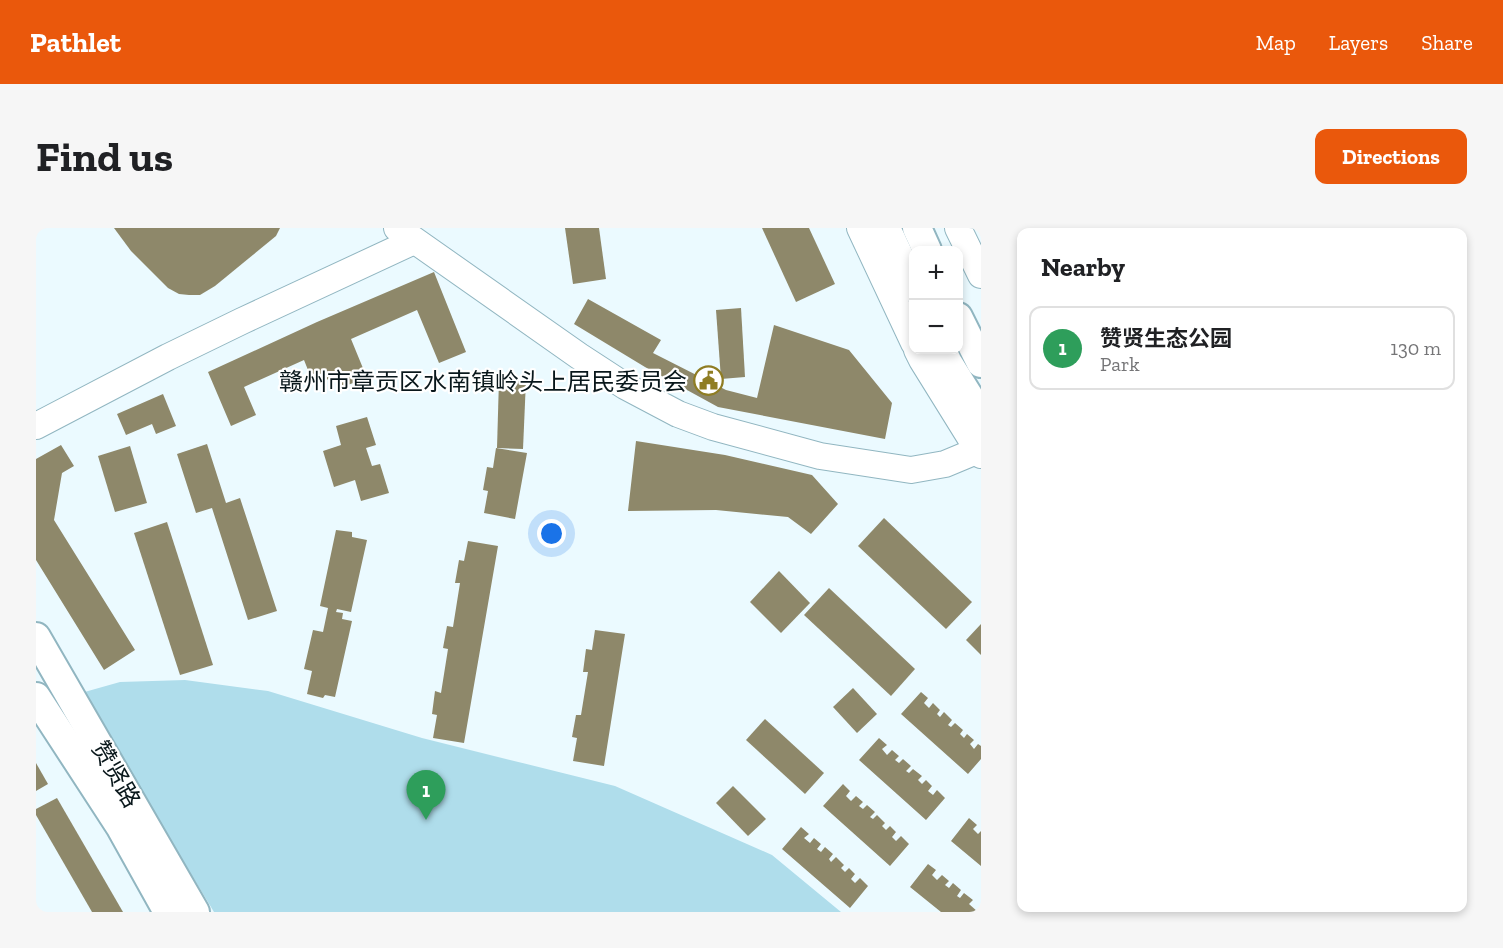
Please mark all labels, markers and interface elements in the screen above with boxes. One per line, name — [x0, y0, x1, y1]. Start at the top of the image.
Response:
text: Pathlet — [30, 26, 121, 59]
text: Map — [1256, 30, 1296, 55]
text: Layers — [1329, 30, 1388, 55]
text: Share — [1421, 30, 1473, 55]
button: Directions — [1315, 129, 1467, 184]
text: Find us — [36, 131, 173, 182]
map controls — [909, 246, 963, 354]
button: + — [909, 246, 963, 300]
text: Nearby — [1041, 251, 1125, 283]
button: − — [909, 300, 963, 354]
text: 赞贤生态公园 — [1100, 325, 1232, 352]
text: 1 — [1058, 336, 1067, 360]
text: 130 m — [1390, 336, 1441, 360]
text: Park — [1100, 352, 1140, 376]
public building icon: 赣州市章贡区水南镇岭头上居民委员会 — [692, 365, 724, 397]
place label: 赣州市章贡区水南镇岭头上居民委员会 — [279, 367, 687, 396]
your location — [537, 519, 566, 548]
street label: 赞贤路 — [85, 736, 147, 812]
pin: 1 — [406, 770, 446, 820]

